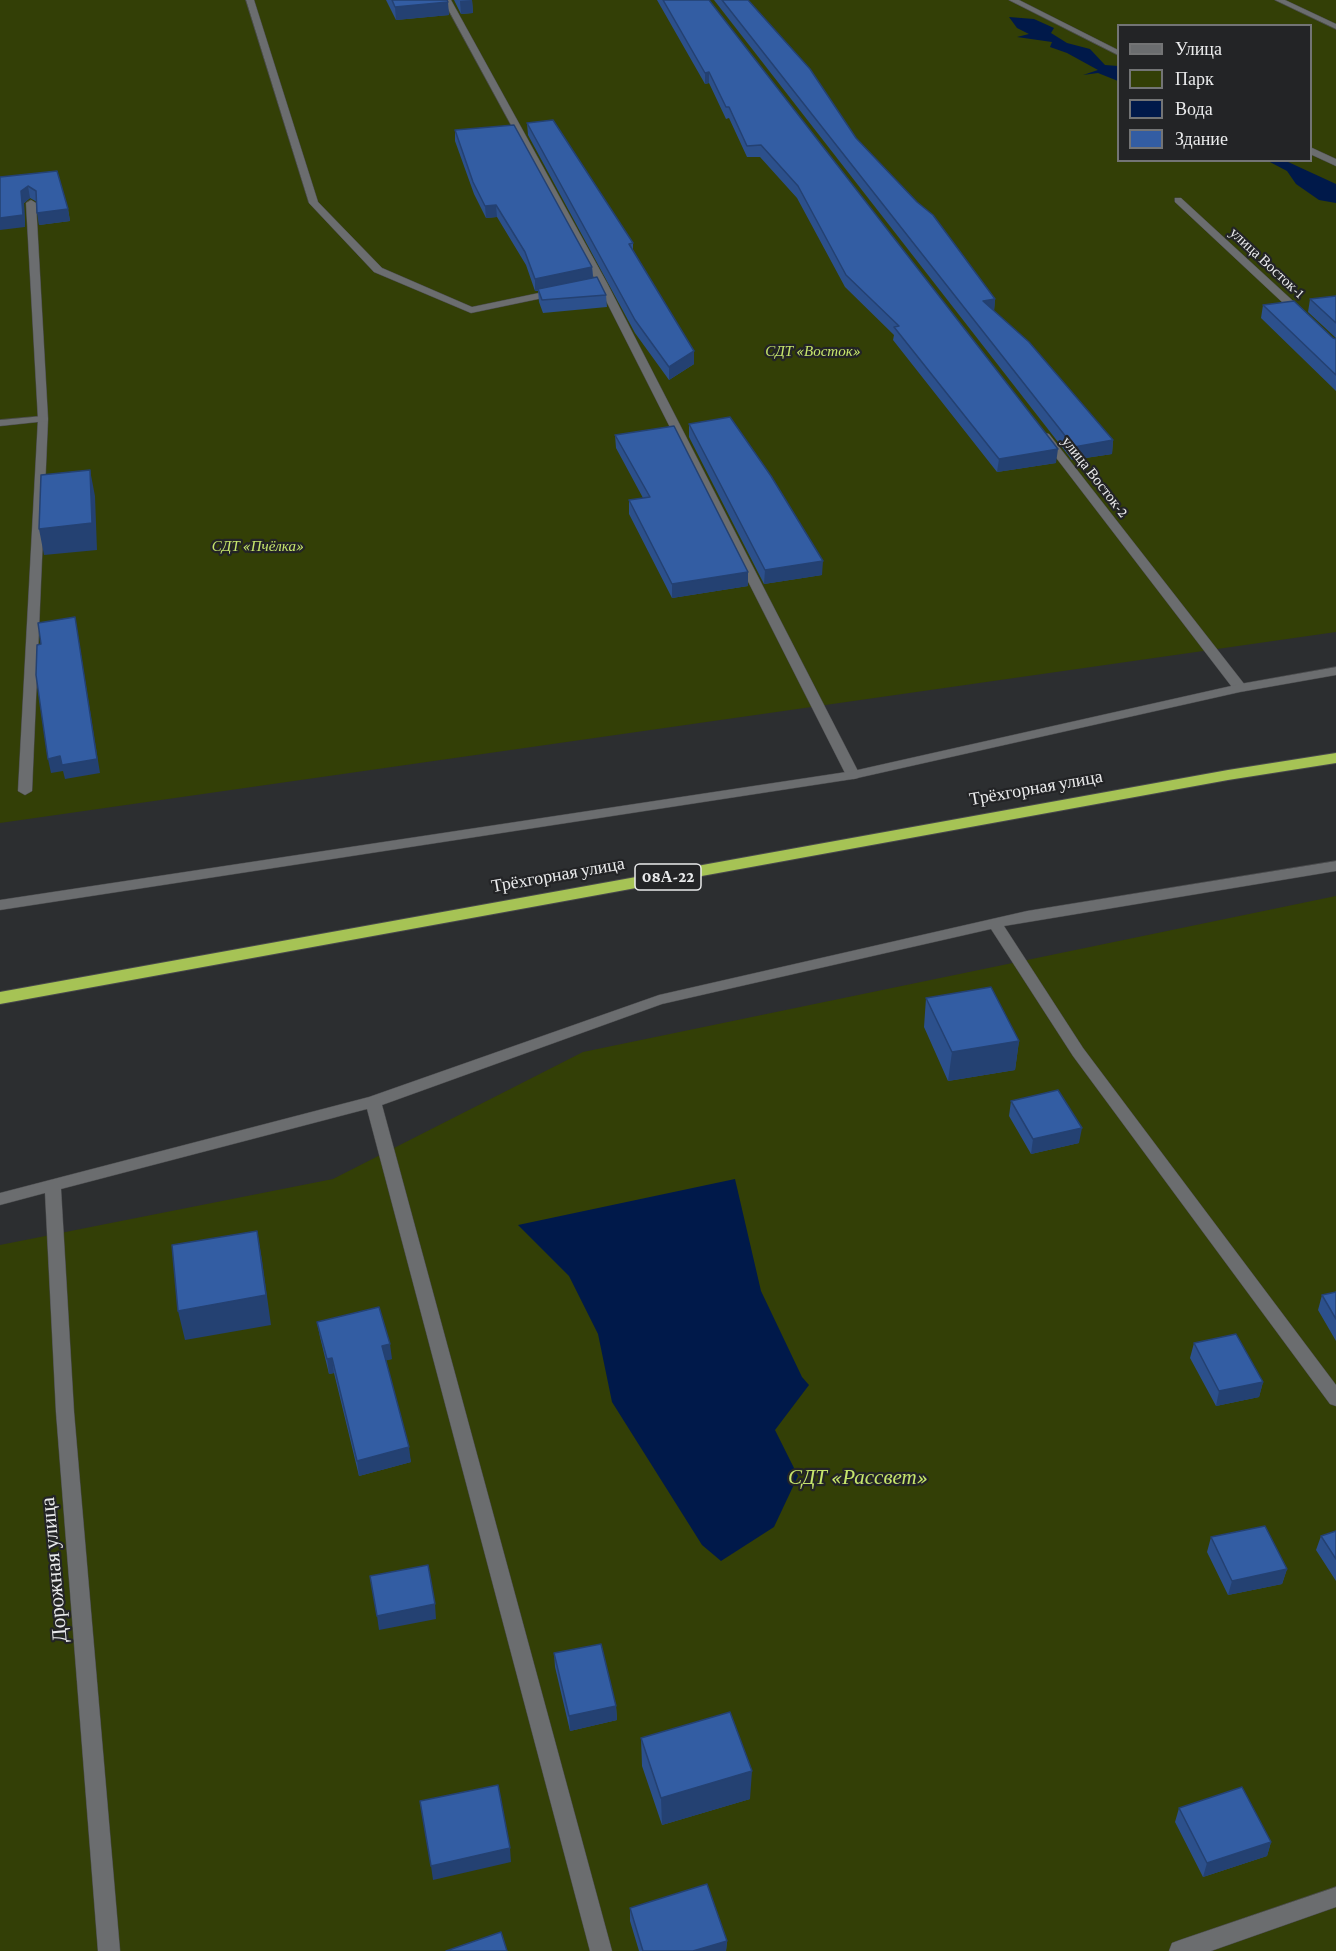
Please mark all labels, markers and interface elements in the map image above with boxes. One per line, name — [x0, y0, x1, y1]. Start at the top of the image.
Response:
legend — [1117, 24, 1312, 162]
text: Улица — [1175, 39, 1222, 59]
text: Парк — [1175, 69, 1214, 89]
text: Вода — [1175, 99, 1213, 119]
text: Здание — [1175, 129, 1228, 149]
street label: улица Восток-1 — [1226, 224, 1308, 302]
park label: СДТ «Восток» — [765, 342, 861, 360]
street label: улица Восток-2 — [1058, 433, 1132, 521]
park label: СДТ «Пчёлка» — [212, 537, 304, 555]
street label: Трёхгорная улица — [968, 766, 1104, 810]
street label: Трёхгорная улица — [490, 853, 626, 897]
road number: 08А-22 — [635, 864, 701, 890]
park label: СДТ «Рассвет» — [788, 1465, 928, 1491]
street label: Дорожная улица — [35, 1496, 73, 1644]

